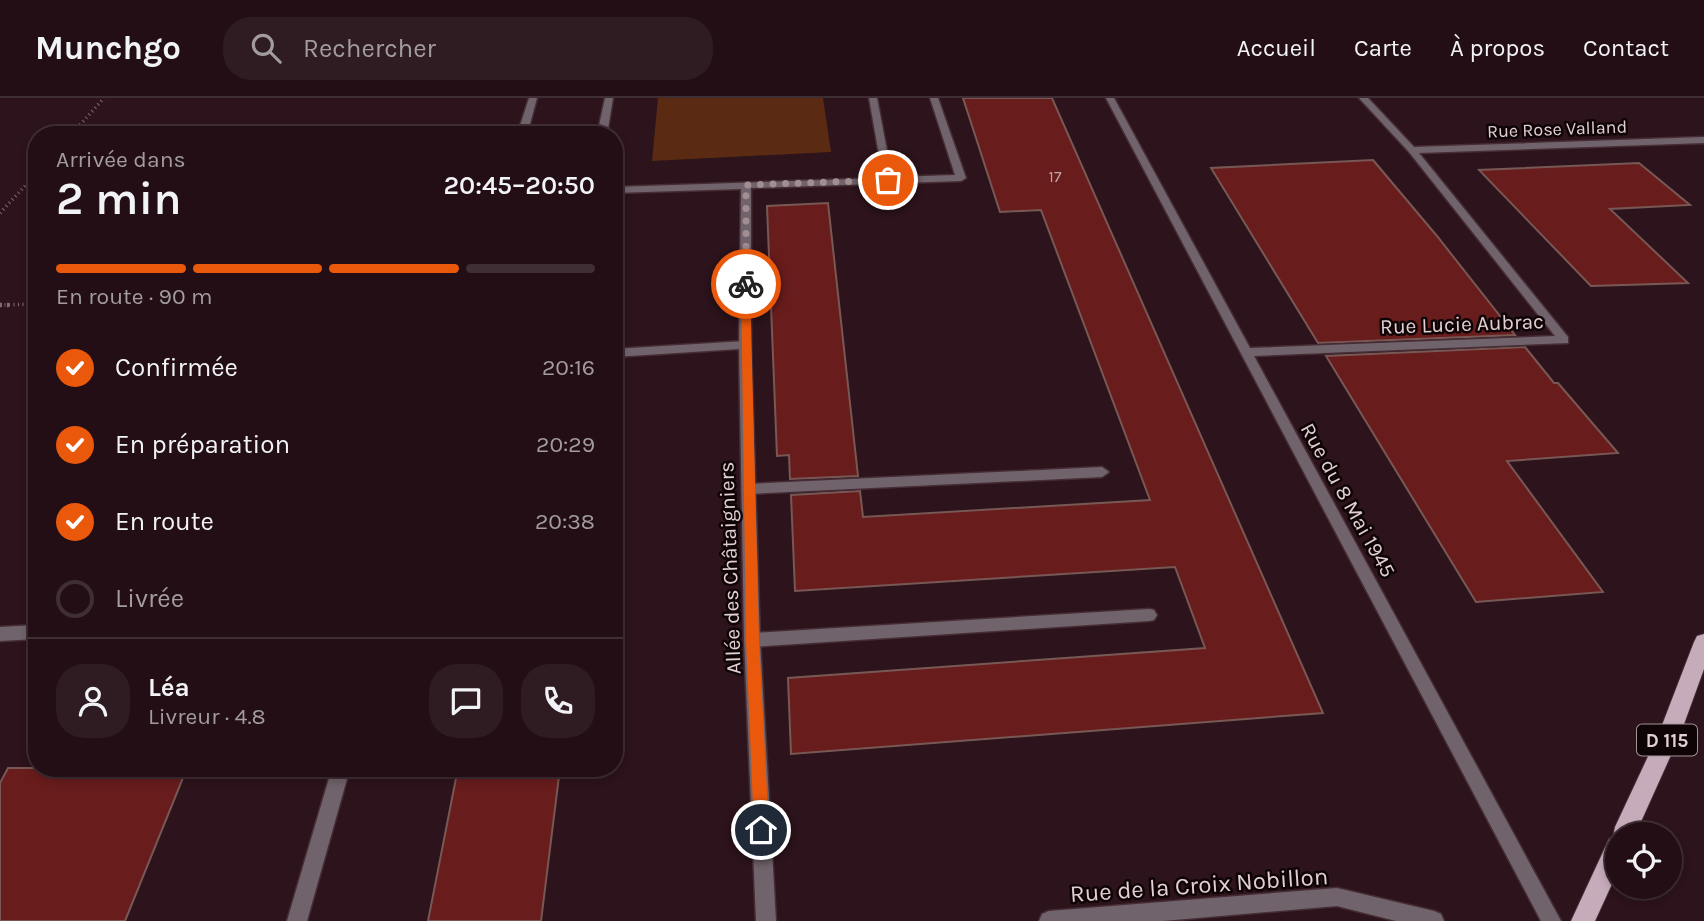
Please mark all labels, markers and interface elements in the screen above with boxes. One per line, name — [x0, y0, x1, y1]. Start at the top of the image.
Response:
search box — [223, 17, 713, 80]
text: Munchgo — [35, 29, 181, 67]
icon: search — [247, 29, 285, 67]
text: Rechercher — [303, 33, 436, 64]
text: Accueil — [1237, 34, 1316, 62]
text: Carte — [1354, 34, 1412, 62]
text: À propos — [1450, 34, 1545, 62]
text: Contact — [1583, 34, 1669, 62]
street label: Rue Rose Valland — [1487, 116, 1627, 142]
text: Arrivée dans — [56, 146, 186, 173]
pin — [858, 150, 918, 210]
icon: bag — [869, 161, 907, 199]
house number: 17 — [1049, 167, 1062, 186]
text: 20:45–20:50 — [443, 170, 595, 201]
text: 2 min — [56, 172, 182, 226]
courier — [711, 249, 781, 319]
icon: bike — [727, 265, 765, 303]
text: En route · 90 m — [56, 283, 213, 310]
street label: Rue Lucie Aubrac — [1380, 309, 1544, 339]
icon: check — [56, 349, 94, 387]
text: Confirmée — [115, 352, 238, 383]
text: 20:16 — [542, 354, 595, 381]
street label: Rue du 8 Mai 1945 — [1296, 419, 1400, 581]
icon: check — [56, 426, 94, 464]
text: En préparation — [115, 429, 290, 460]
text: 20:29 — [536, 431, 595, 458]
street label: Allée des Châtaigniers — [714, 461, 746, 675]
icon: check — [56, 503, 94, 541]
text: En route — [115, 506, 214, 537]
text: 20:38 — [535, 508, 595, 535]
text: Livrée — [115, 583, 184, 614]
button: person — [56, 664, 130, 738]
button: chat — [429, 664, 503, 738]
button: phone — [521, 664, 595, 738]
text: Léa — [148, 672, 190, 703]
text: Livreur · 4.8 — [148, 703, 266, 730]
road number: D 115 — [1637, 724, 1697, 755]
pin — [731, 800, 791, 860]
icon: home — [742, 811, 780, 849]
map controls — [1605, 822, 1682, 899]
button: locate — [1605, 822, 1682, 899]
street label: Rue de la Croix Nobillon — [1069, 862, 1329, 908]

